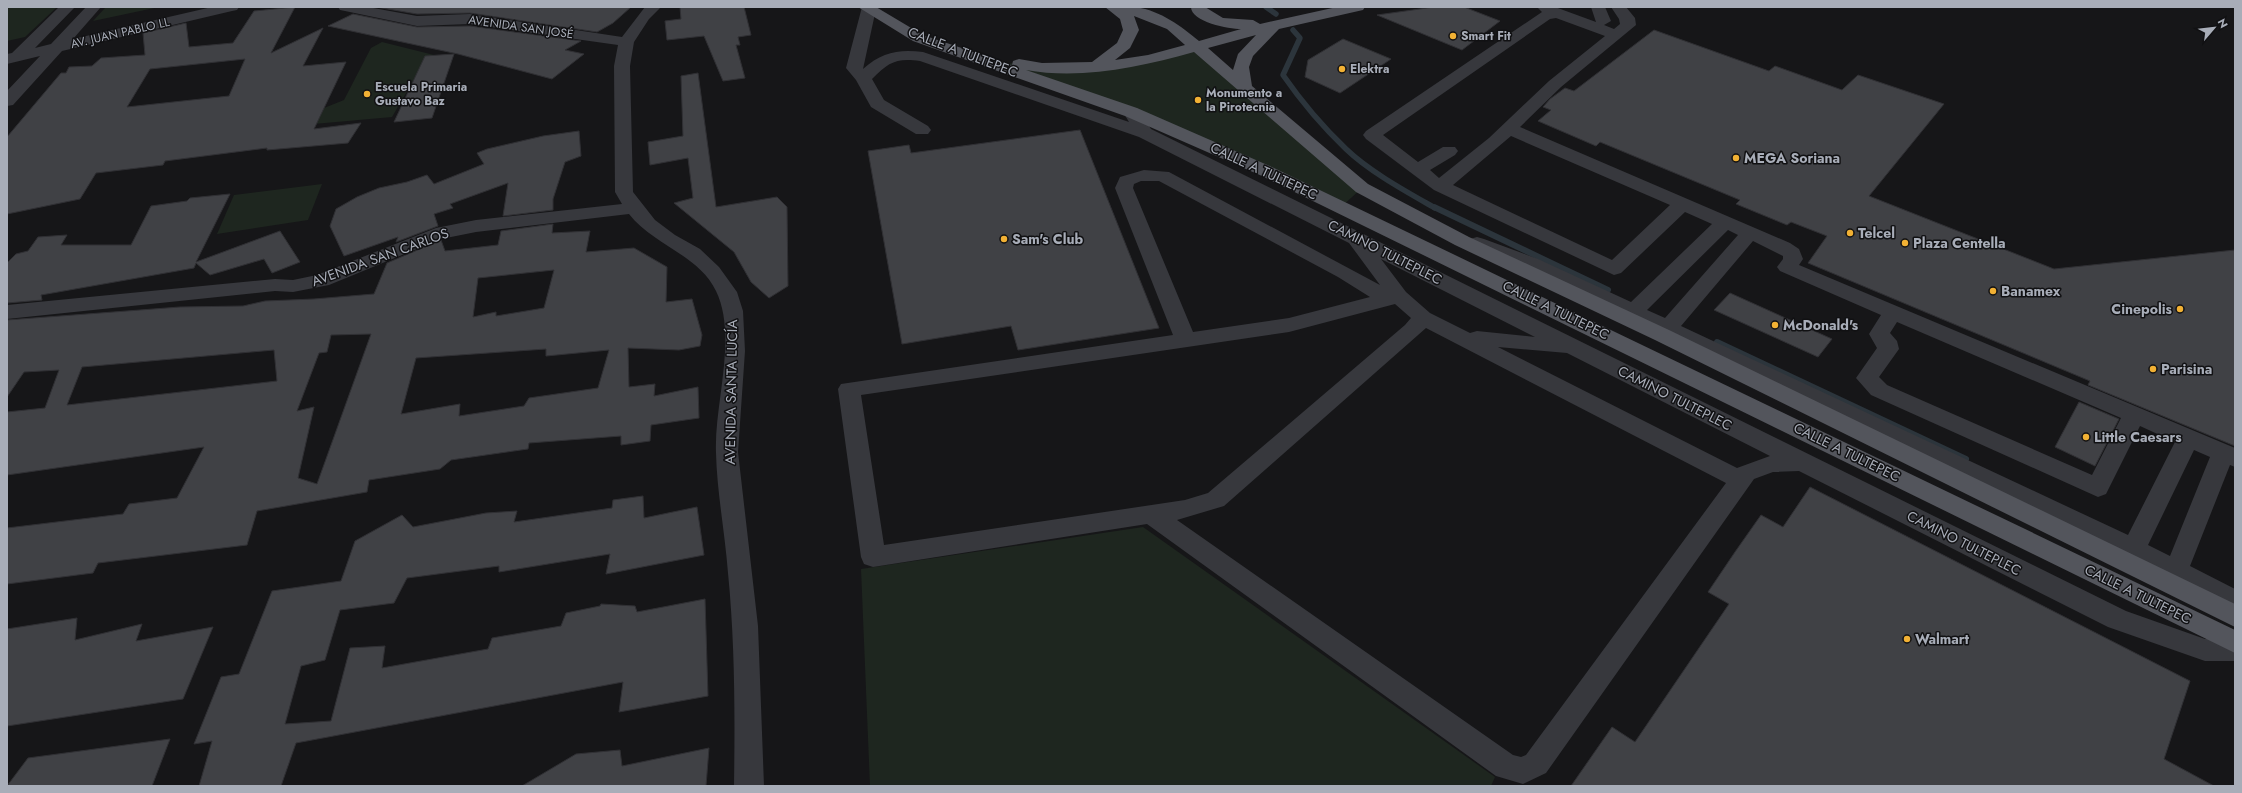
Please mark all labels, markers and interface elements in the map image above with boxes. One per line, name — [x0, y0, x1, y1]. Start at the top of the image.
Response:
north arrow — [2194, 8, 2234, 48]
street label: AVENIDA SAN JOSÉ — [467, 11, 575, 43]
street label: AV. JUAN PABLO LL — [69, 13, 172, 53]
text: N — [2214, 16, 2232, 31]
street label: CALLE A TULTEPEC — [905, 22, 1021, 82]
place label: Smart Fit — [1461, 27, 1511, 45]
marker: Smart Fit — [1448, 31, 1458, 41]
place label: Elektra — [1350, 60, 1390, 78]
marker: Elektra — [1337, 64, 1347, 74]
place label: Escuela Primaria Gustavo Baz — [375, 78, 467, 110]
place label: Monumento a la Pirotecnia — [1206, 84, 1282, 116]
marker: Escuela Primaria Gustavo Baz — [362, 89, 372, 99]
marker: Monumento a la Pirotecnia — [1193, 95, 1203, 105]
street label: CALLE A TULTEPEC — [1207, 137, 1321, 205]
place label: MEGA Soriana — [1744, 148, 1840, 168]
marker: MEGA Soriana — [1731, 153, 1741, 163]
street label: CAMINO TULTEPLEC — [1325, 215, 1445, 289]
street label: AVENIDA SAN CARLOS — [309, 223, 452, 291]
place label: Telcel — [1858, 223, 1895, 243]
marker: Telcel — [1845, 228, 1855, 238]
place label: Sam's Club — [1012, 229, 1083, 249]
place label: Plaza Centella — [1913, 233, 2006, 253]
marker: Sam's Club — [999, 234, 1009, 244]
marker: Plaza Centella — [1900, 238, 1910, 248]
street label: CALLE A TULTEPEC — [1499, 276, 1613, 344]
place label: Banamex — [2001, 281, 2061, 301]
marker: Banamex — [1988, 286, 1998, 296]
place label: Cinepolis — [2111, 299, 2173, 319]
marker: Cinepolis — [2175, 304, 2185, 314]
place label: McDonald's — [1783, 315, 1859, 335]
street label: AVENIDA SANTA LUCÍA — [720, 318, 742, 465]
marker: McDonald's — [1770, 320, 1780, 330]
place label: Parisina — [2161, 359, 2212, 379]
street label: CAMINO TULTEPLEC — [1615, 361, 1735, 435]
marker: Parisina — [2148, 364, 2158, 374]
street label: CALLE A TULTEPEC — [1790, 418, 1904, 486]
place label: Little Caesars — [2094, 427, 2182, 447]
marker: Little Caesars — [2081, 432, 2091, 442]
street label: CAMINO TULTEPLEC — [1904, 506, 2024, 580]
street label: CALLE A TULTEPEC — [2081, 560, 2195, 628]
place label: Walmart — [1915, 629, 1970, 649]
marker: Walmart — [1902, 634, 1912, 644]

